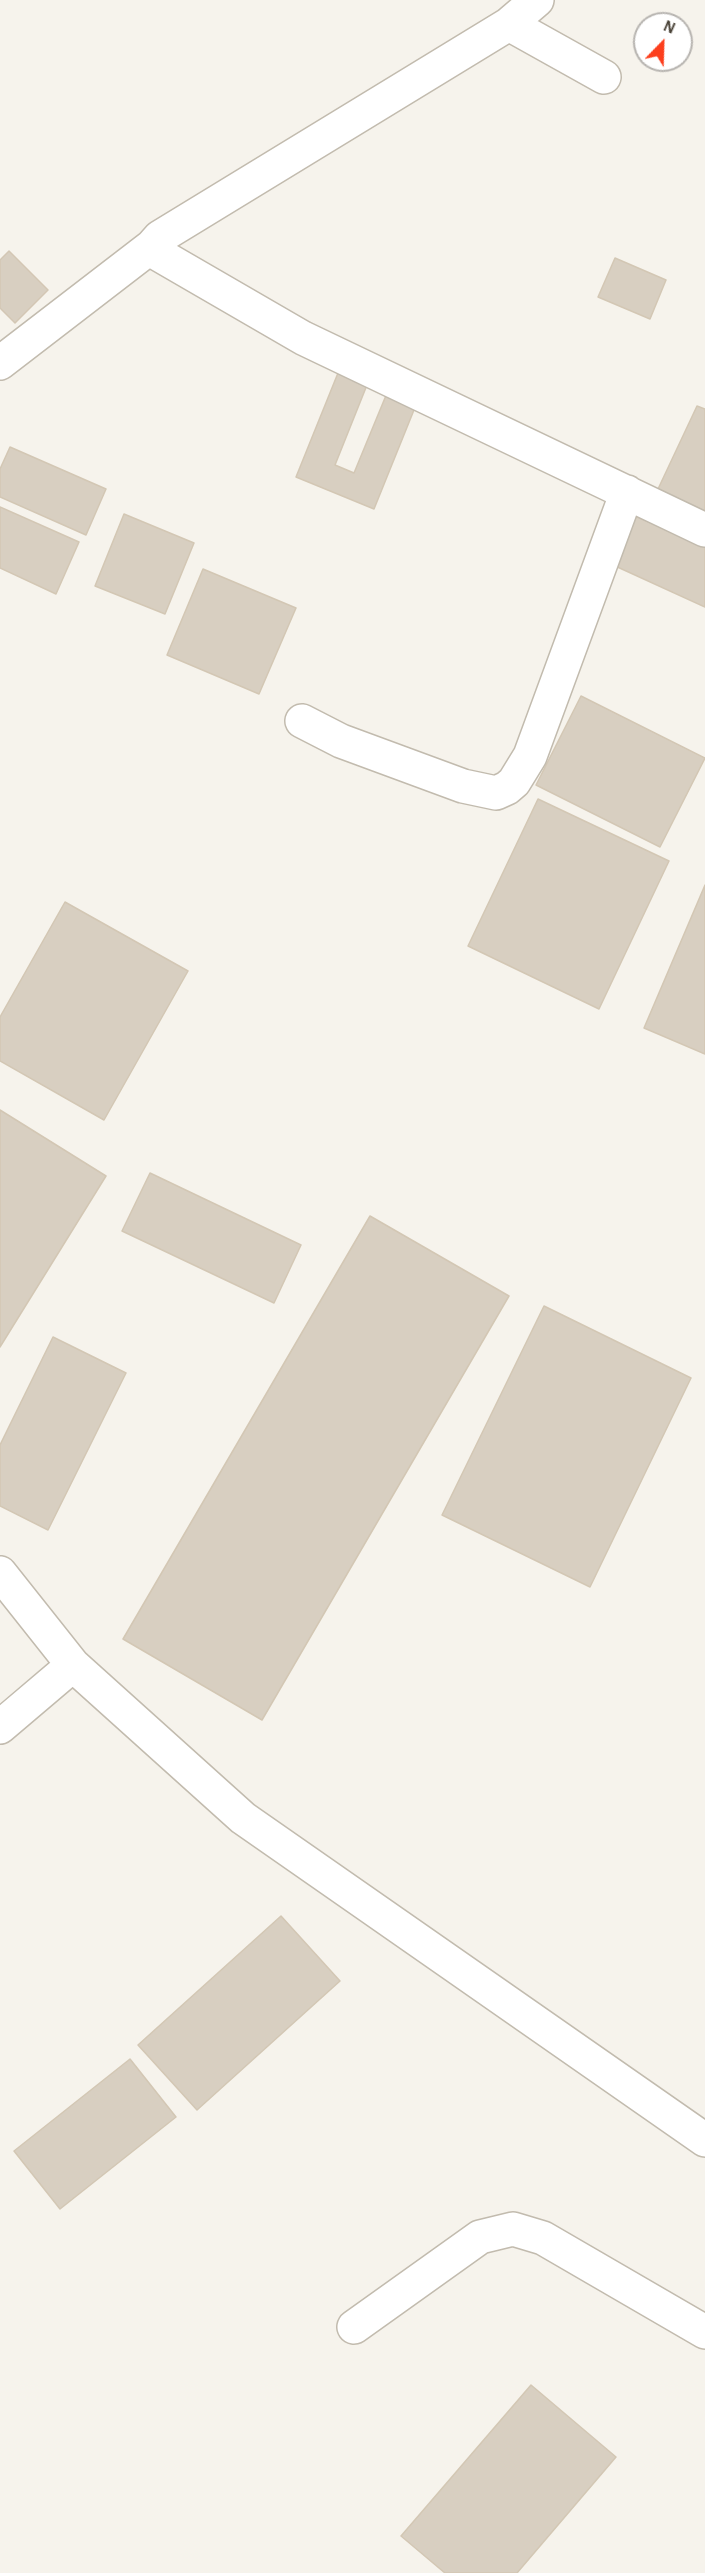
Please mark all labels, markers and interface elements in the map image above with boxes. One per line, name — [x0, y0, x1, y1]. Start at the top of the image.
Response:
north arrow — [633, 12, 693, 72]
text: N — [661, 18, 677, 37]

